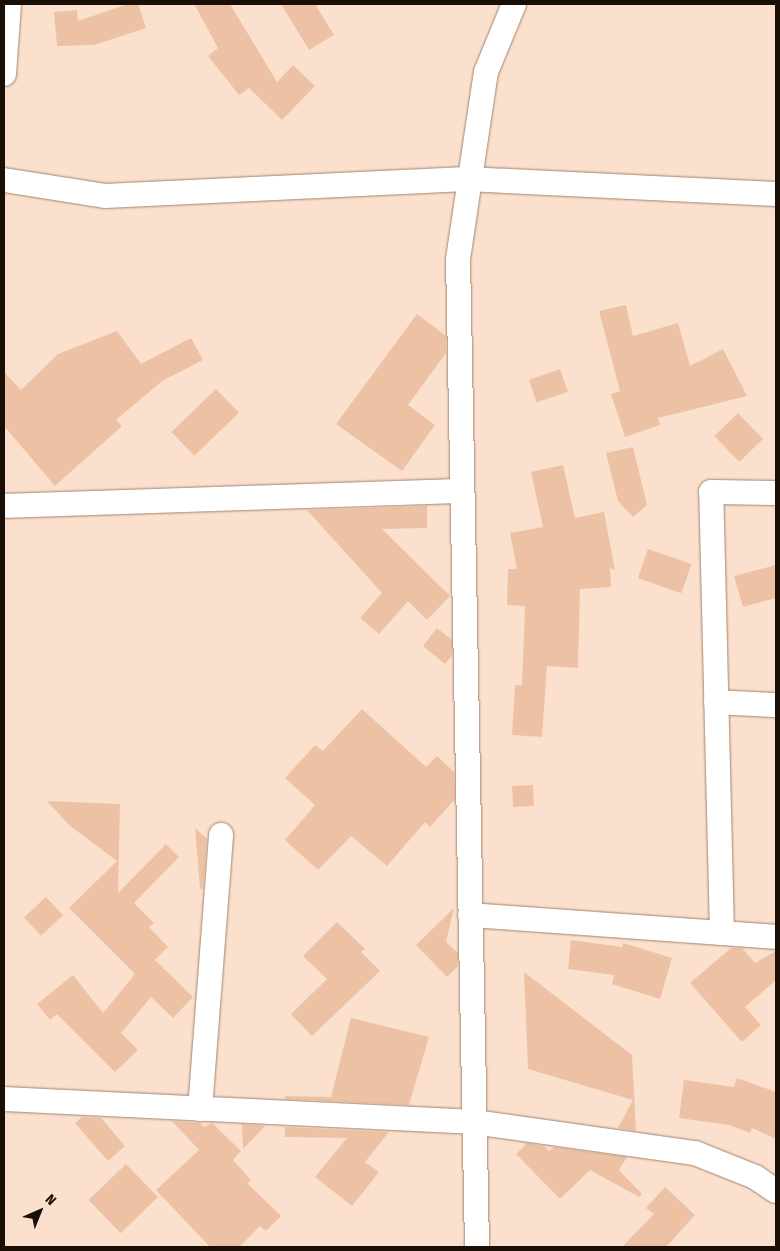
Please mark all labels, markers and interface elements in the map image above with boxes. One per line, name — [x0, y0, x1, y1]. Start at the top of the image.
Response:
north arrow — [15, 1186, 65, 1236]
text: N — [42, 1191, 60, 1209]

